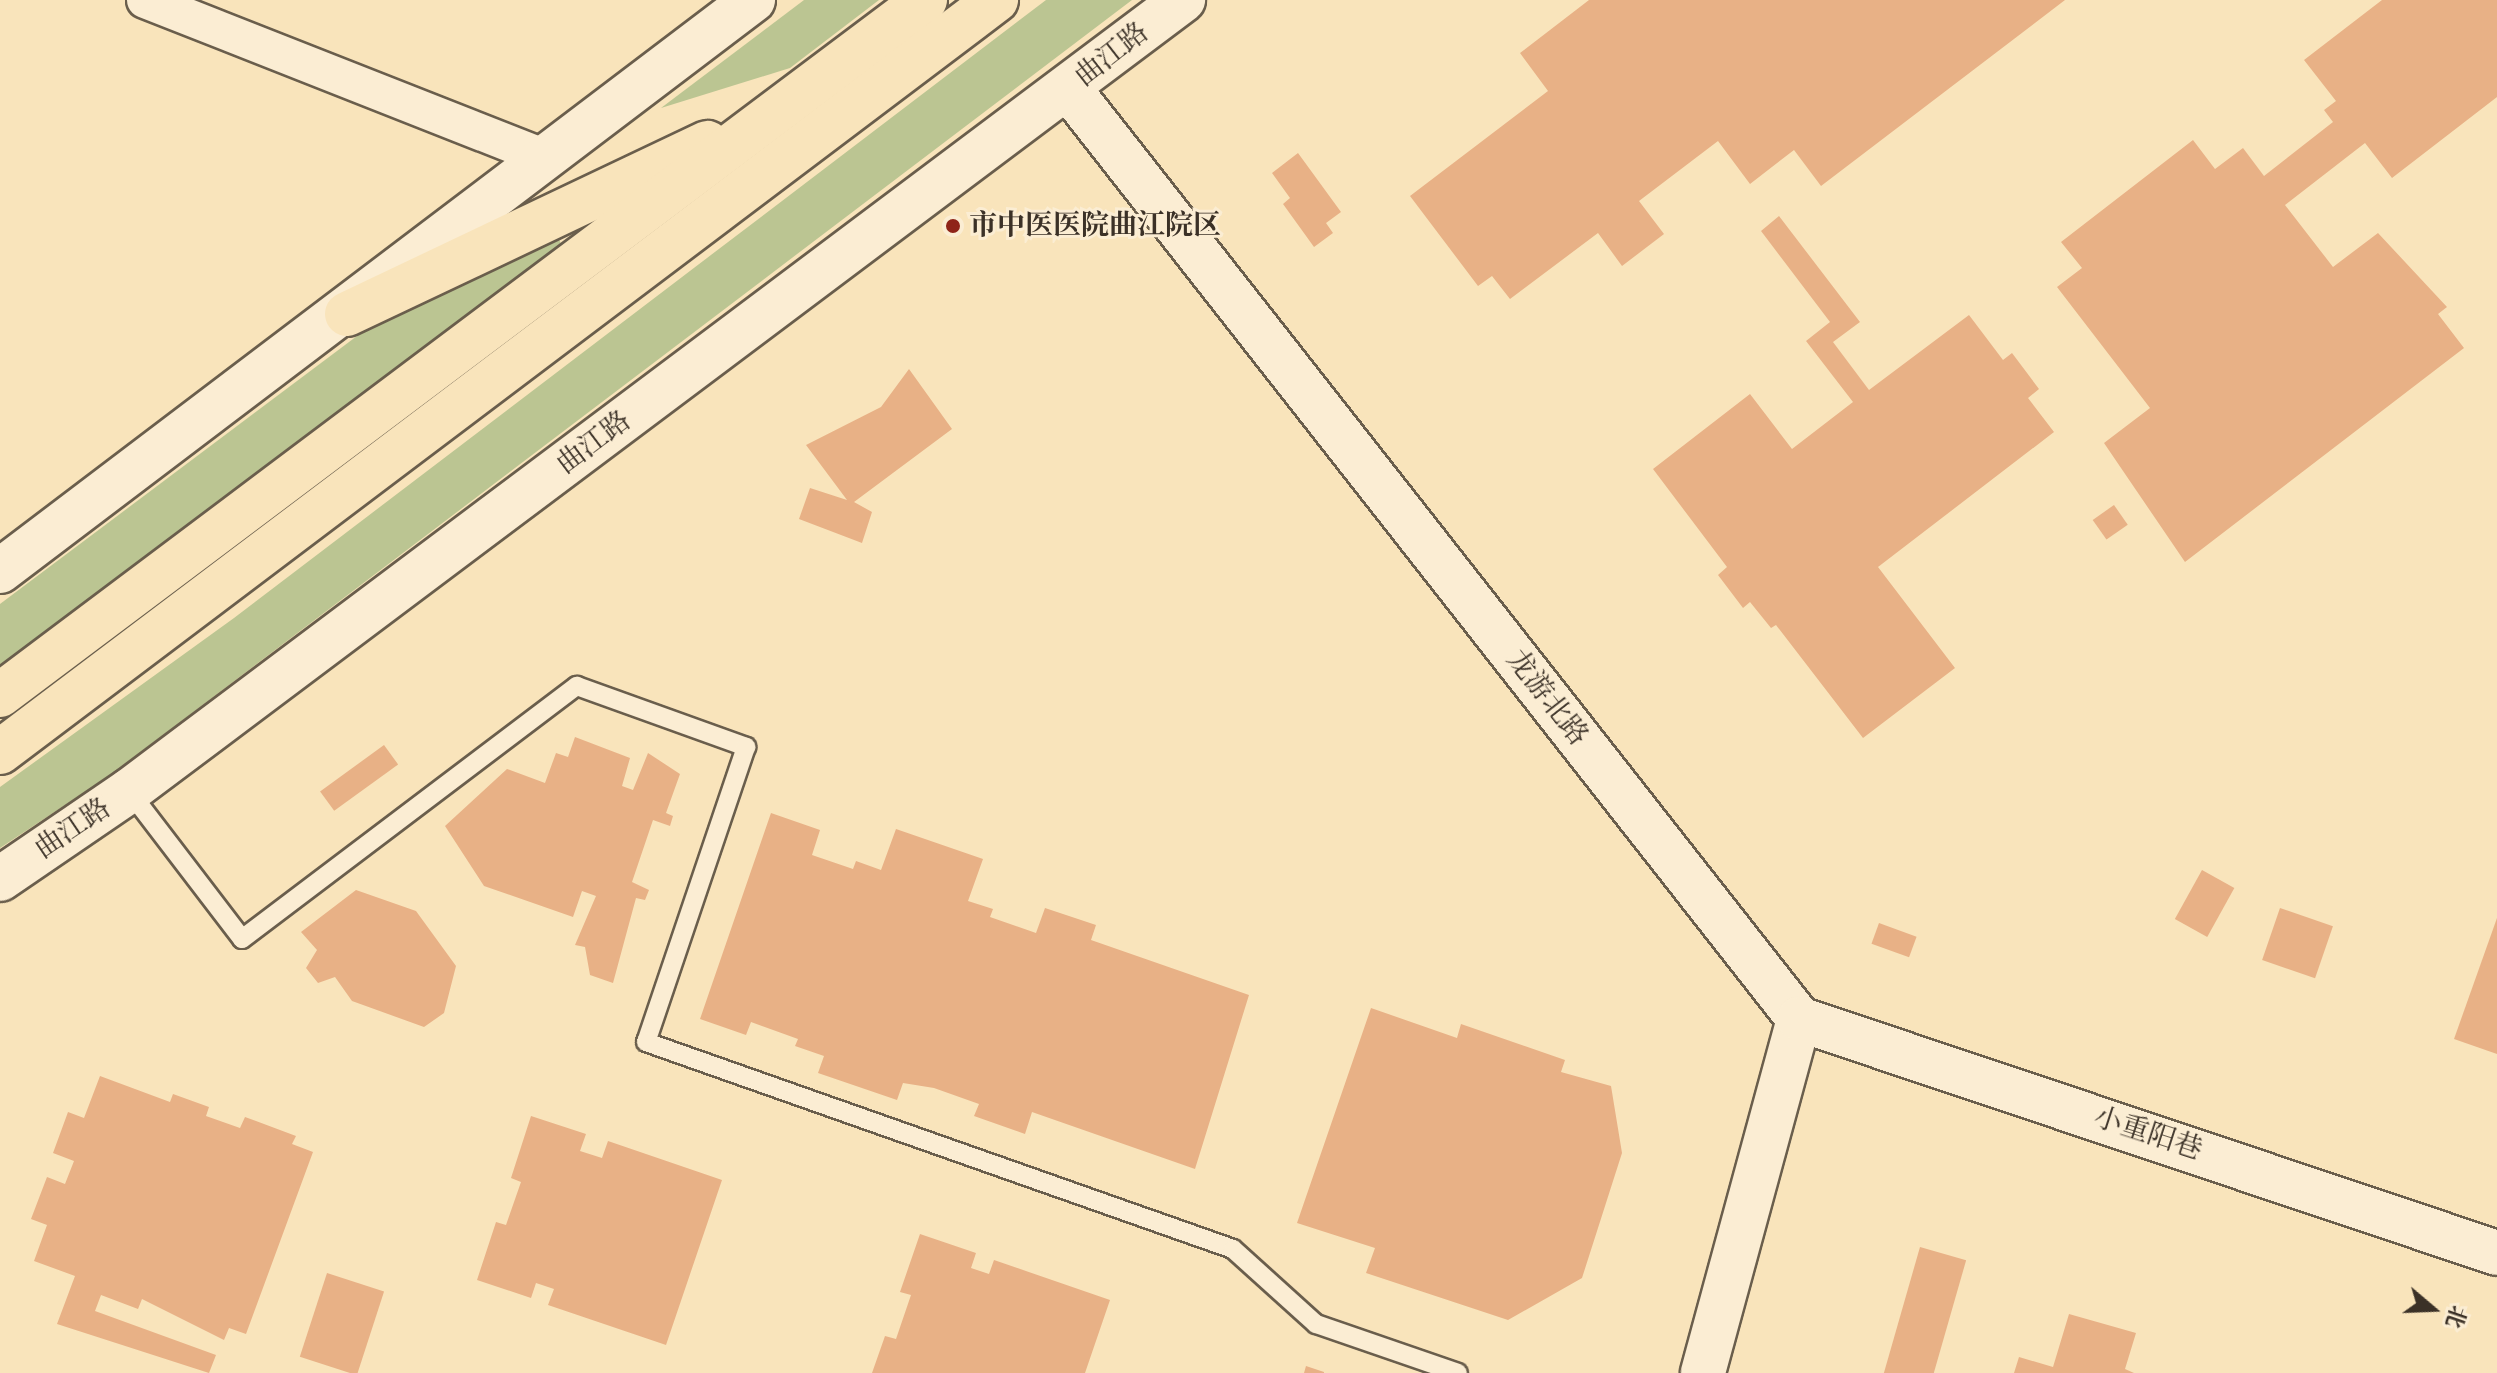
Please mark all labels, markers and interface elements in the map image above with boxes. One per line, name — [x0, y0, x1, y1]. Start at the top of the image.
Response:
street label: 曲江路 — [1069, 16, 1155, 94]
place label: 市中医医院曲江院区 — [969, 209, 1221, 243]
marker: 市中医医院曲江院区 — [944, 217, 962, 235]
street label: 曲江路 — [550, 404, 638, 482]
street label: 龙游北路 — [1499, 644, 1595, 752]
street label: 曲江路 — [29, 792, 117, 866]
street label: 小重阳巷 — [2090, 1101, 2206, 1167]
north arrow — [2393, 1269, 2473, 1349]
text: 北 — [2439, 1302, 2473, 1332]

